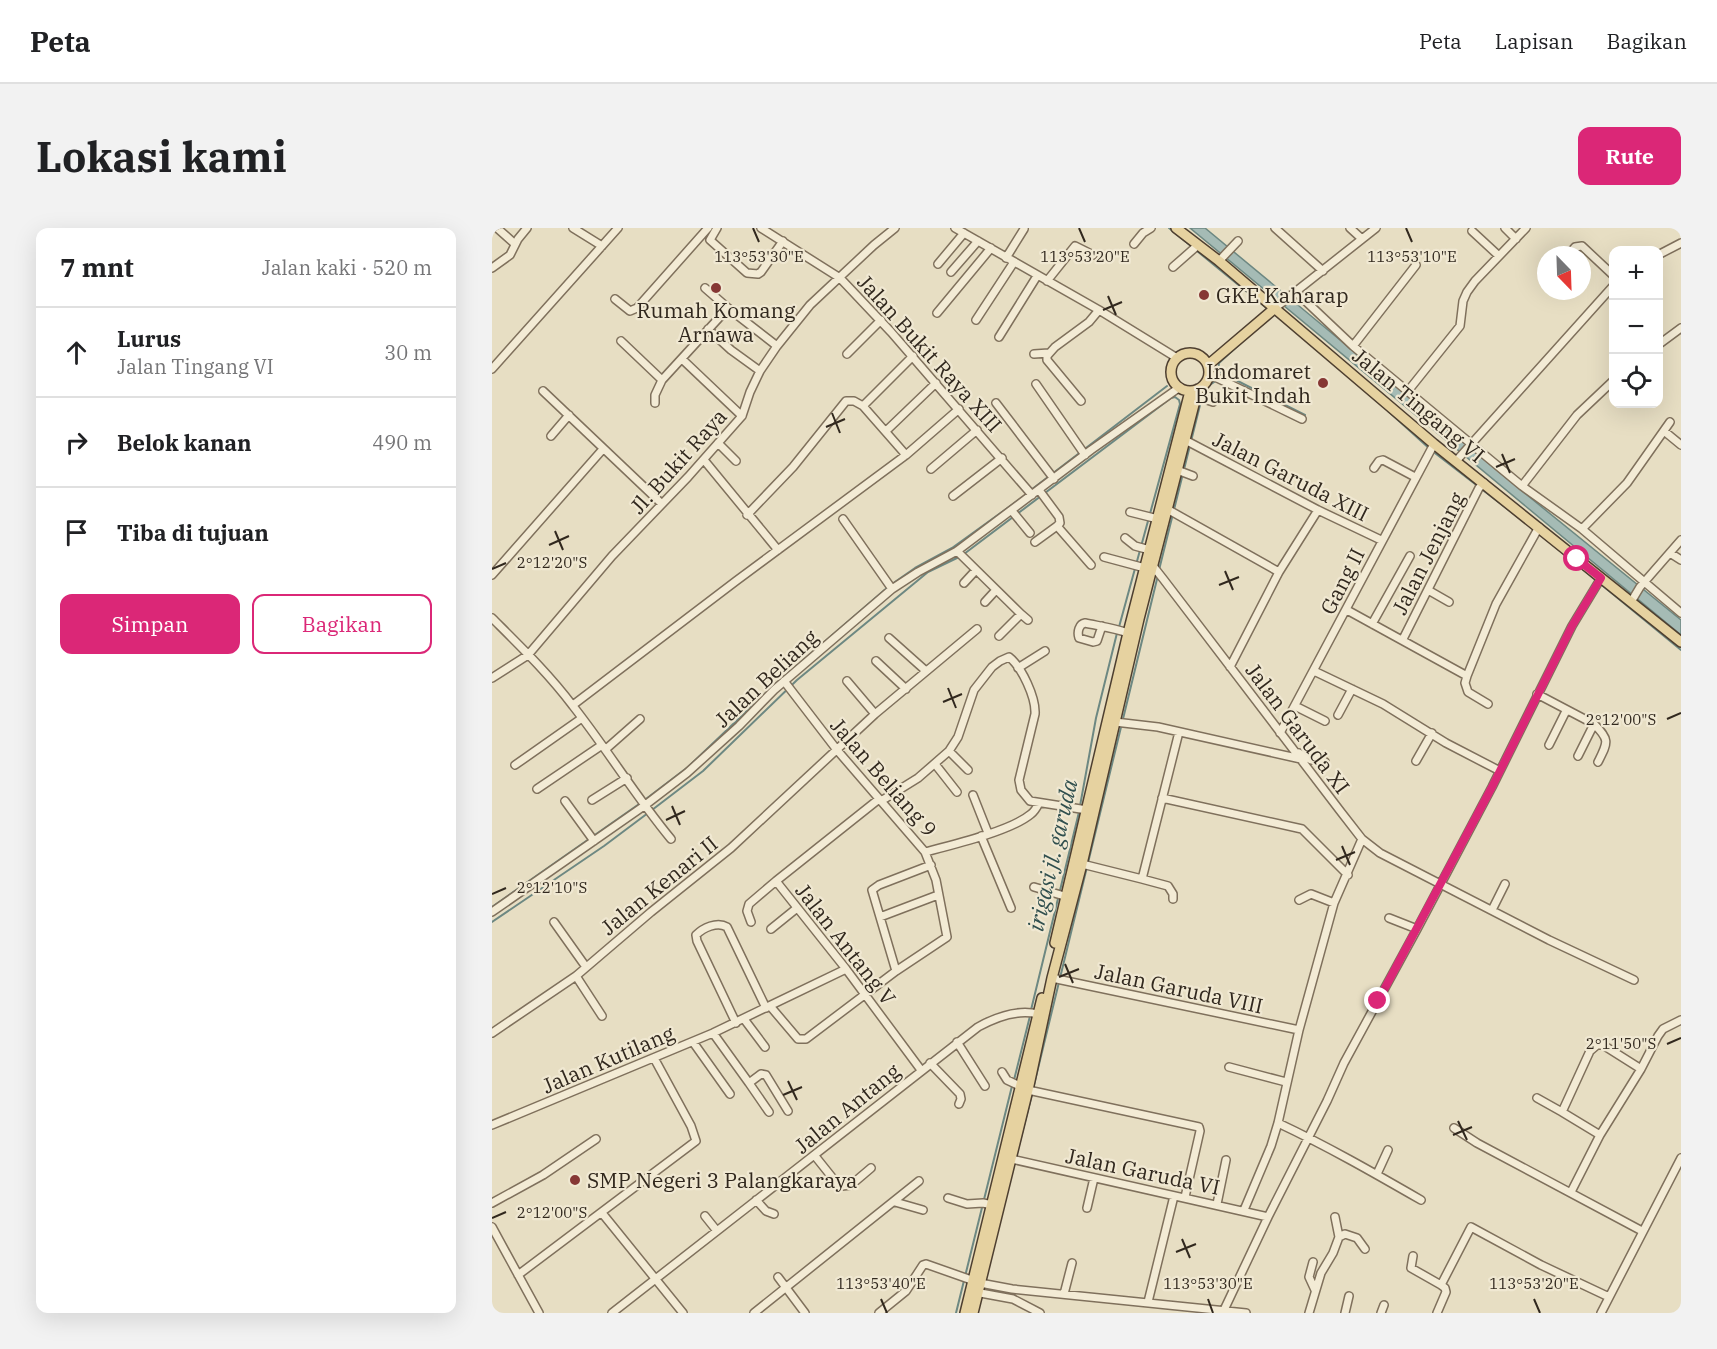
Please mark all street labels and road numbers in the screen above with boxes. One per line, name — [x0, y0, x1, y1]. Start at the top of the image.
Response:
street label: Jalan Bukit Raya XIII — [852, 268, 1008, 438]
street label: Jalan Tingang VI — [1347, 341, 1491, 469]
street label: Jl. Bukit Raya — [623, 402, 733, 520]
street label: Jalan Garuda XIII — [1208, 425, 1374, 527]
street label: Jalan Jenjang — [1385, 487, 1471, 619]
street label: Gang II — [1313, 543, 1371, 619]
street label: Jalan Beliang — [708, 623, 824, 733]
street label: Jalan Garuda XI — [1240, 657, 1356, 799]
street label: Jalan Beliang 9 — [825, 712, 943, 842]
street label: Jalan Kenari II — [595, 829, 723, 941]
street label: Jalan Antang V — [790, 877, 902, 1011]
street label: Jalan Garuda VIII — [1092, 956, 1266, 1020]
street label: Jalan Kutilang — [538, 1018, 679, 1099]
street label: Jalan Antang — [788, 1056, 906, 1159]
street label: Jalan Garuda VI — [1063, 1141, 1223, 1201]

